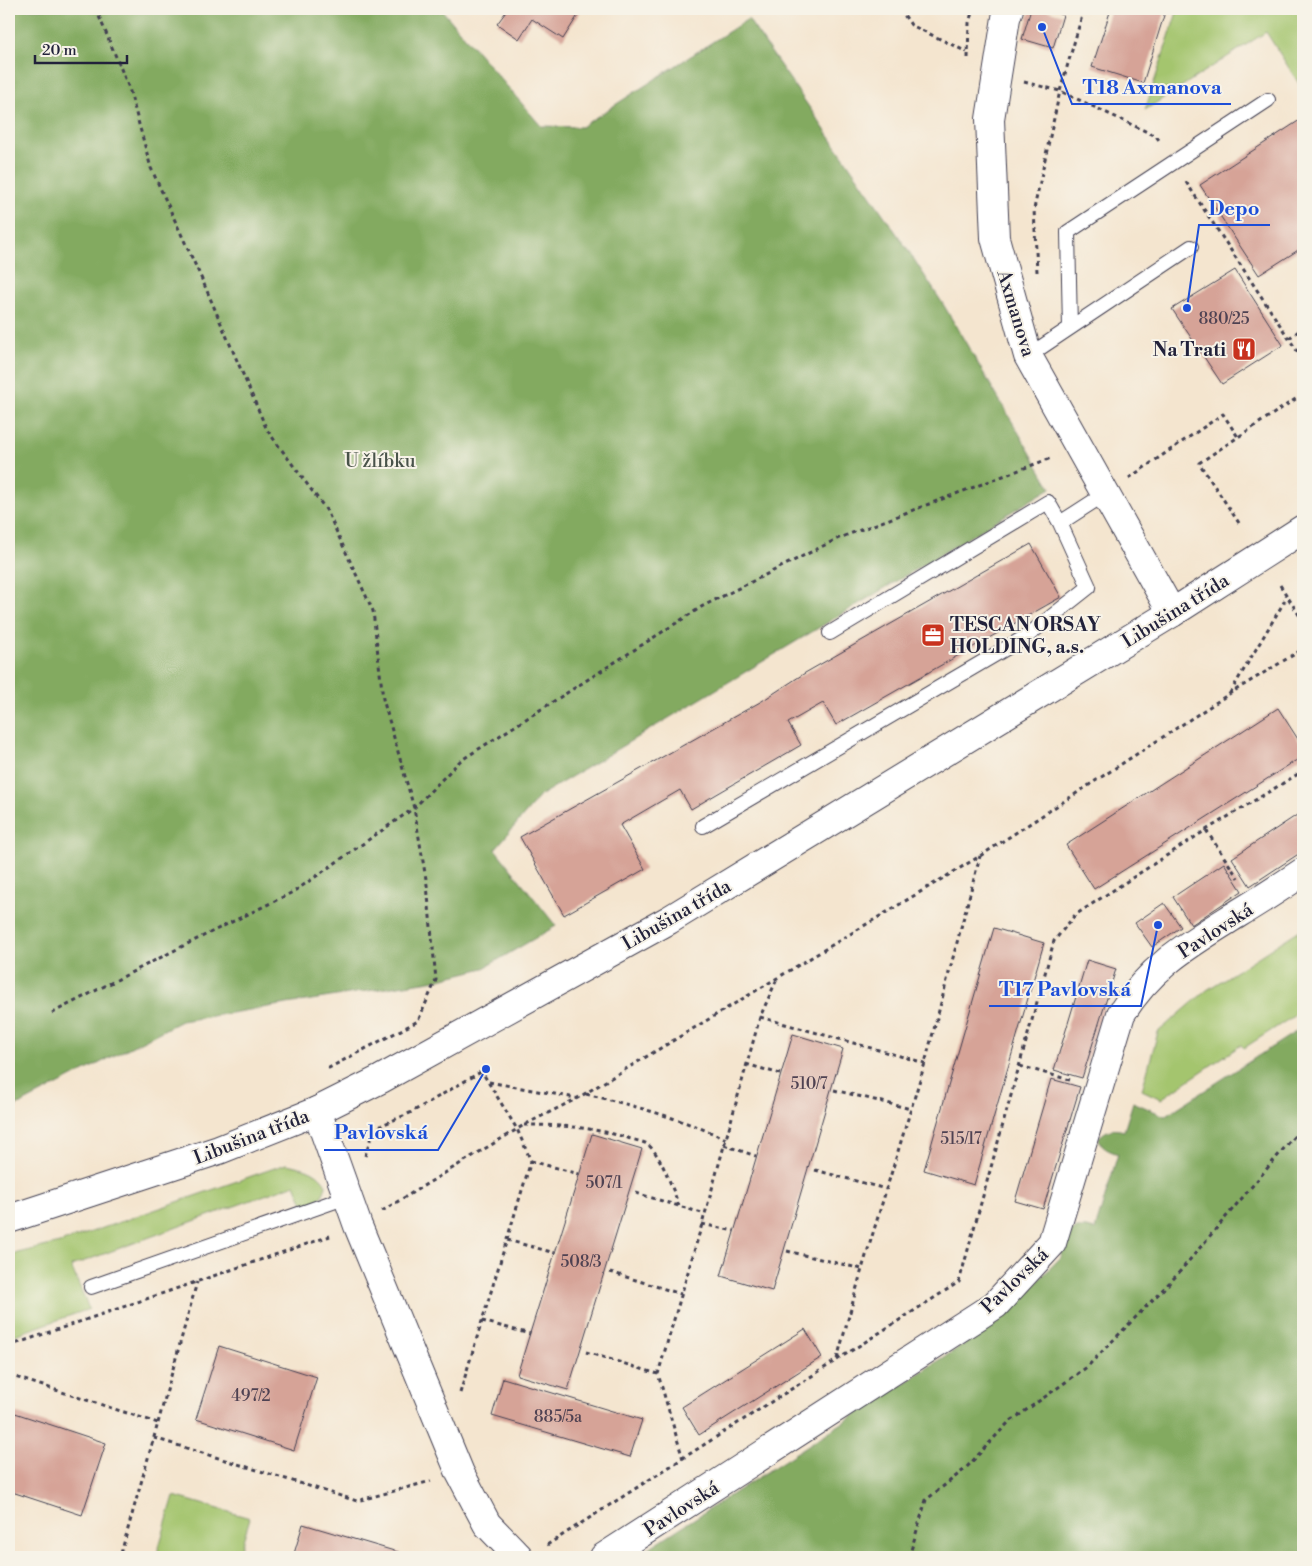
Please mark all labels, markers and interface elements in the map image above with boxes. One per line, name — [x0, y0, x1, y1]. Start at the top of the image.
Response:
scale bar — [35, 32, 128, 64]
text: 20 m — [42, 41, 77, 60]
callout: T18 Axmanova — [1072, 69, 1231, 104]
text: T18 Axmanova — [1082, 76, 1222, 101]
callout: Depo — [1199, 190, 1270, 225]
text: Depo — [1208, 197, 1260, 222]
street label: Axmanova — [991, 266, 1041, 360]
house number: 880/25 — [1198, 309, 1250, 329]
restaurant icon: Na Trati — [1231, 336, 1257, 362]
place label: Na Trati — [1153, 338, 1226, 362]
park label: U žlíbku — [344, 449, 416, 473]
street label: Libušina třída — [1117, 568, 1234, 653]
place label: TESCAN ORSAY HOLDING, a.s. — [950, 613, 1102, 659]
office icon: TESCAN ORSAY HOLDING, a.s. — [920, 622, 946, 648]
street label: Libušina třída — [618, 874, 736, 956]
street label: Pavlovská — [1173, 897, 1258, 964]
callout: T17 Pavlovská — [989, 971, 1141, 1006]
text: T17 Pavlovská — [999, 978, 1131, 1003]
house number: 510/7 — [791, 1074, 827, 1094]
street label: Libušina třída — [190, 1104, 313, 1170]
callout: Pavlovská — [324, 1115, 438, 1150]
text: Pavlovská — [334, 1121, 428, 1146]
house number: 515/17 — [940, 1129, 982, 1149]
house number: 507/1 — [585, 1173, 623, 1193]
street label: Pavlovská — [976, 1242, 1054, 1319]
house number: 508/3 — [560, 1252, 602, 1272]
house number: 497/2 — [231, 1386, 271, 1406]
house number: 885/5a — [534, 1407, 583, 1427]
street label: Pavlovská — [639, 1475, 724, 1542]

